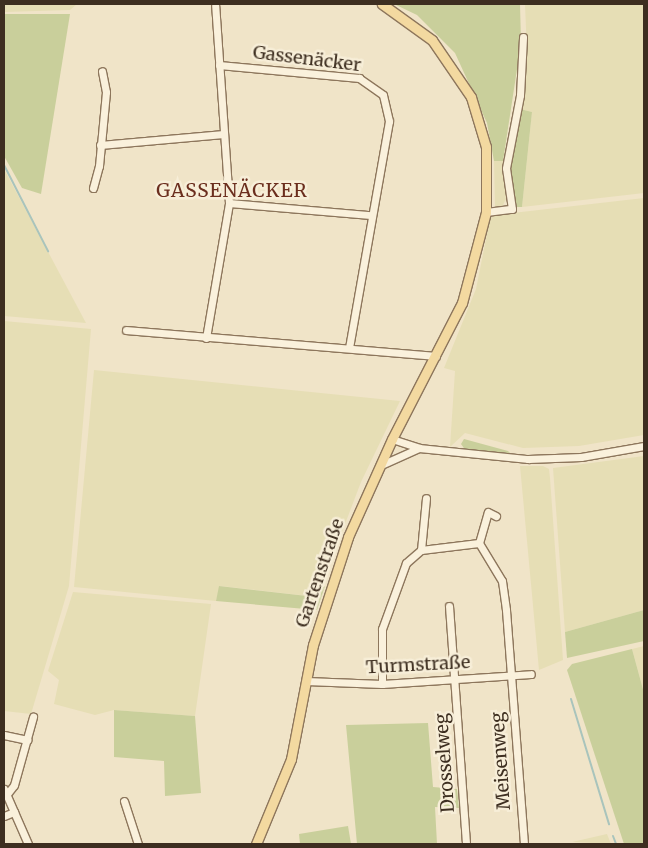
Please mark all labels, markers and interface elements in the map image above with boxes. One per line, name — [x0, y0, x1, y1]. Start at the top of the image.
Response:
street label: Gassenäcker — [252, 42, 362, 76]
district label: GASSENÄCKER — [155, 180, 309, 202]
street label: Gartenstraße — [291, 516, 349, 630]
street label: Turmstraße — [365, 651, 471, 679]
street label: Meisenweg — [487, 711, 515, 811]
street label: Drosselweg — [431, 713, 459, 813]

